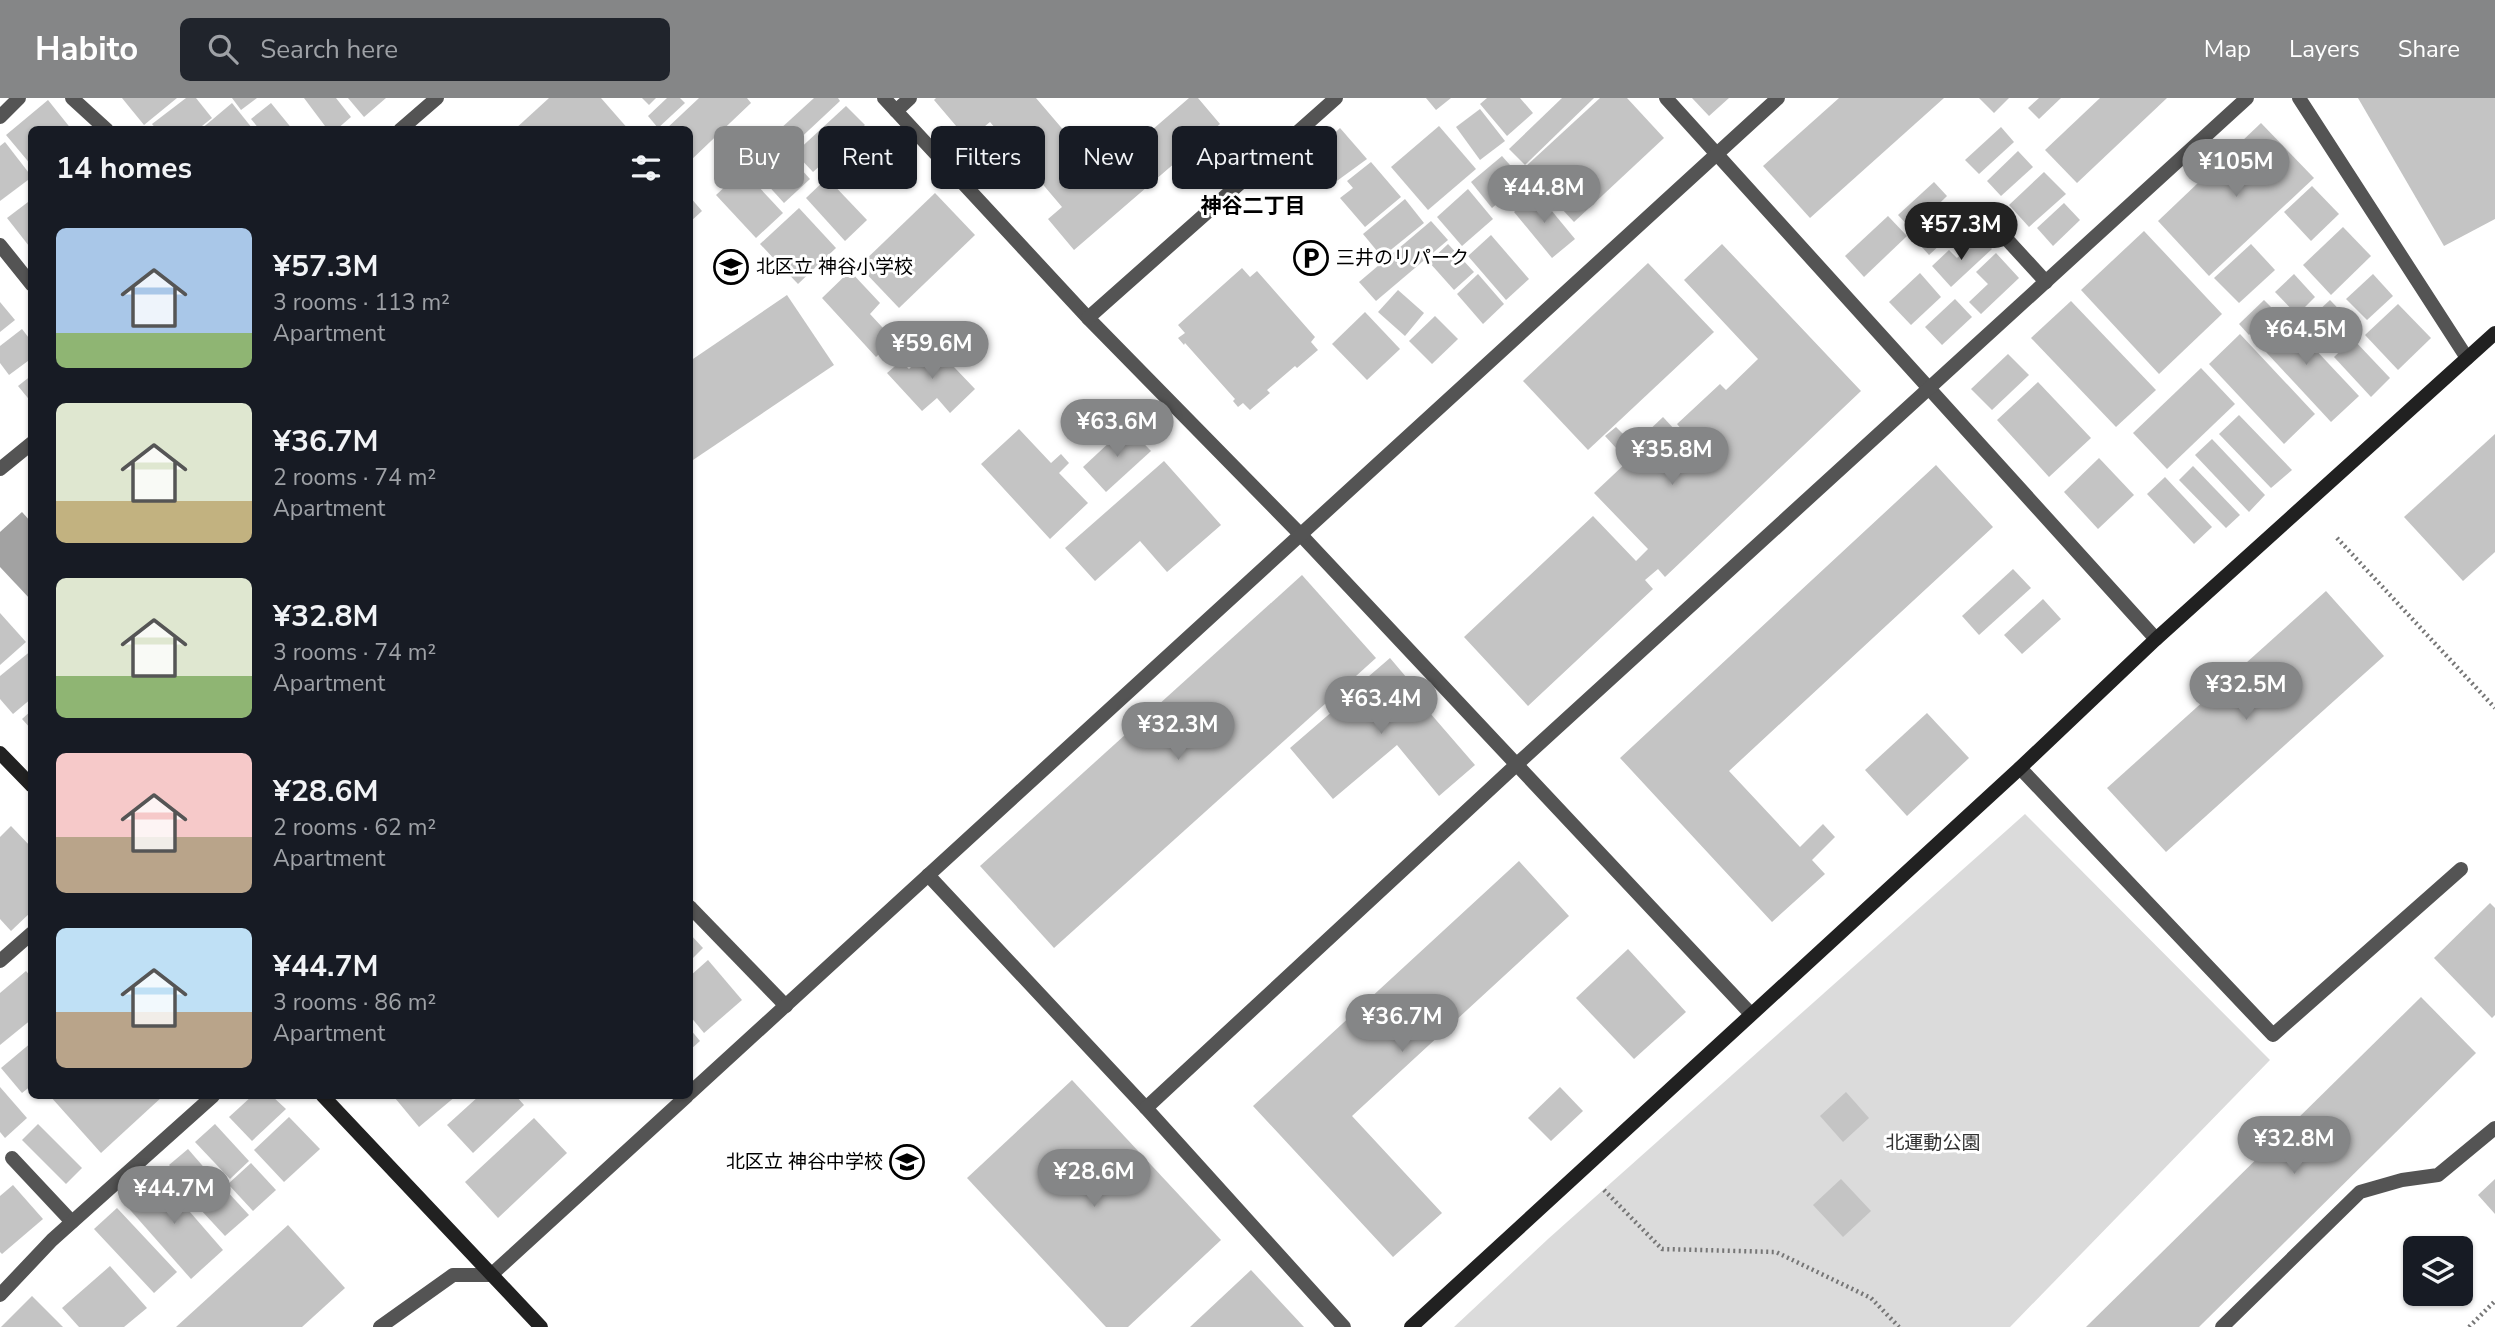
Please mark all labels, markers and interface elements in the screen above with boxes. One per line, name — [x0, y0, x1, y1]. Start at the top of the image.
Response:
search box — [180, 18, 670, 81]
text: Habito — [35, 27, 138, 72]
icon: search — [204, 30, 242, 68]
text: Search here — [260, 32, 398, 67]
text: Map — [2204, 33, 2251, 65]
text: Layers — [2289, 33, 2360, 65]
text: Share — [2398, 33, 2460, 65]
chip: Buy — [714, 126, 804, 189]
chip: Rent — [818, 126, 917, 189]
chip: Filters — [931, 126, 1045, 189]
chip: New — [1059, 126, 1158, 189]
chip: Apartment — [1172, 126, 1337, 189]
pin: ¥105M — [2187, 140, 2285, 199]
text: ¥105M — [2198, 146, 2274, 177]
text: 14 homes — [56, 148, 192, 189]
icon: filters — [627, 149, 665, 187]
pin: ¥44.8M — [1487, 166, 1601, 225]
text: ¥44.8M — [1504, 172, 1584, 203]
district label: 神谷二丁目 — [1201, 192, 1306, 220]
pin: ¥57.3M — [1904, 202, 2018, 262]
text: ¥57.3M — [1921, 209, 2001, 240]
parking icon: 三井のリパーク — [1292, 239, 1330, 277]
place label: 三井のリパーク — [1336, 245, 1469, 271]
text: ¥57.3M — [273, 246, 378, 287]
school or university icon: 北区立 神谷小学校 — [712, 248, 750, 286]
place label: 北区立 神谷小学校 — [756, 254, 913, 280]
icon: home — [112, 256, 196, 340]
text: 3 rooms · 113 m² — [273, 287, 450, 318]
pin: ¥64.5M — [2249, 308, 2363, 367]
text: ¥64.5M — [2266, 314, 2346, 345]
text: Apartment — [273, 318, 385, 349]
pin: ¥59.6M — [875, 322, 989, 381]
text: ¥59.6M — [892, 328, 972, 359]
pin: ¥63.6M — [1060, 400, 1174, 459]
text: ¥63.6M — [1077, 406, 1157, 437]
text: ¥36.7M — [273, 421, 378, 462]
pin: ¥35.8M — [1615, 428, 1729, 487]
icon: home — [112, 431, 196, 515]
text: ¥35.8M — [1632, 434, 1712, 465]
text: 2 rooms · 74 m² — [273, 462, 436, 493]
text: Apartment — [273, 493, 385, 524]
text: ¥32.8M — [273, 596, 378, 637]
icon: home — [112, 606, 196, 690]
text: 3 rooms · 74 m² — [273, 637, 436, 668]
pin: ¥32.5M — [2189, 662, 2303, 722]
text: Apartment — [273, 668, 385, 699]
text: ¥32.5M — [2206, 669, 2286, 700]
pin: ¥63.4M — [1324, 676, 1438, 736]
text: ¥63.4M — [1341, 683, 1421, 714]
pin: ¥32.3M — [1121, 702, 1235, 762]
text: ¥32.3M — [1138, 709, 1218, 740]
text: ¥28.6M — [273, 771, 378, 812]
icon: home — [112, 781, 196, 865]
text: 2 rooms · 62 m² — [273, 812, 436, 843]
text: Apartment — [273, 843, 385, 874]
text: ¥44.7M — [273, 946, 378, 987]
icon: home — [112, 956, 196, 1040]
text: 3 rooms · 86 m² — [273, 987, 436, 1018]
pin: ¥36.7M — [1345, 995, 1459, 1054]
text: ¥36.7M — [1362, 1001, 1442, 1032]
text: Apartment — [273, 1018, 385, 1049]
pin: ¥32.8M — [2237, 1116, 2351, 1176]
text: ¥32.8M — [2254, 1123, 2334, 1154]
park label: 北運動公園 — [1885, 1130, 1981, 1156]
school or university icon: 北区立 神谷中学校 — [888, 1143, 926, 1181]
place label: 北区立 神谷中学校 — [726, 1149, 883, 1175]
pin: ¥28.6M — [1037, 1150, 1151, 1209]
text: ¥28.6M — [1054, 1156, 1134, 1187]
pin: ¥44.7M — [117, 1166, 231, 1226]
text: ¥44.7M — [134, 1173, 214, 1204]
map controls — [2403, 1236, 2473, 1306]
button: layers — [2403, 1236, 2473, 1306]

